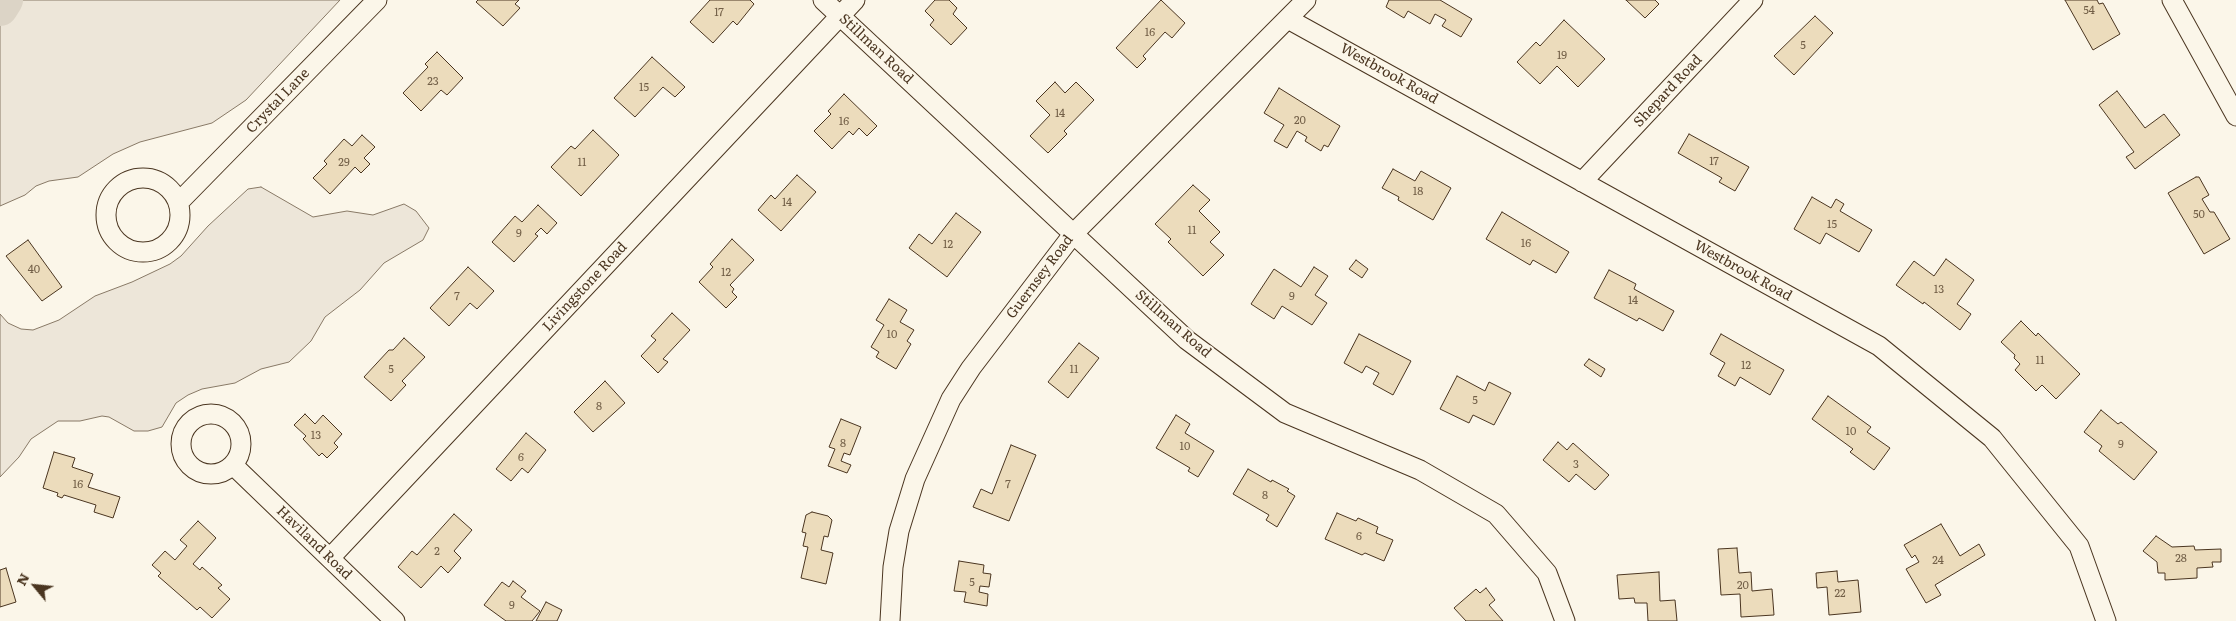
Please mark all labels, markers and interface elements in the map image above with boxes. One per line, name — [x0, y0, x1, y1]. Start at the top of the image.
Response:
house number: 54 — [2083, 4, 2095, 18]
house number: 17 — [714, 6, 724, 20]
street label: Stillman Road — [836, 11, 916, 87]
house number: 16 — [1145, 26, 1155, 40]
house number: 5 — [1800, 39, 1806, 53]
street label: Westbrook Road — [1337, 40, 1441, 108]
house number: 19 — [1557, 49, 1567, 63]
street label: Shepard Road — [1630, 51, 1706, 131]
street label: Crystal Lane — [243, 65, 313, 137]
house number: 23 — [427, 75, 439, 89]
house number: 15 — [639, 81, 649, 95]
house number: 14 — [1055, 107, 1065, 121]
house number: 20 — [1294, 114, 1306, 128]
house number: 16 — [839, 115, 849, 129]
house number: 17 — [1709, 155, 1719, 169]
house number: 29 — [338, 156, 350, 170]
house number: 11 — [578, 156, 586, 170]
house number: 18 — [1413, 185, 1423, 199]
house number: 14 — [782, 196, 792, 210]
house number: 50 — [2193, 208, 2205, 222]
house number: 15 — [1827, 218, 1837, 232]
house number: 11 — [1188, 224, 1196, 238]
house number: 9 — [516, 227, 522, 241]
street label: Guernsey Road — [1003, 232, 1077, 322]
house number: 16 — [1521, 237, 1531, 251]
street label: Westbrook Road — [1691, 237, 1795, 305]
house number: 12 — [943, 238, 953, 252]
street label: Livingstone Road — [539, 239, 631, 335]
house number: 40 — [28, 263, 40, 277]
house number: 12 — [721, 266, 731, 280]
house number: 13 — [1934, 283, 1944, 297]
street label: Stillman Road — [1132, 287, 1214, 361]
house number: 7 — [454, 290, 460, 304]
house number: 9 — [1289, 290, 1295, 304]
house number: 14 — [1628, 294, 1638, 308]
house number: 10 — [887, 328, 897, 342]
house number: 11 — [2036, 354, 2044, 368]
house number: 12 — [1741, 359, 1751, 373]
house number: 5 — [388, 363, 394, 377]
house number: 11 — [1070, 363, 1078, 377]
house number: 5 — [1472, 394, 1478, 408]
house number: 8 — [596, 400, 602, 414]
house number: 10 — [1846, 425, 1856, 439]
house number: 13 — [311, 429, 321, 443]
house number: 8 — [840, 437, 846, 451]
house number: 9 — [2118, 438, 2124, 452]
house number: 10 — [1180, 440, 1190, 454]
house number: 6 — [518, 451, 524, 465]
house number: 3 — [1573, 458, 1579, 472]
house number: 16 — [73, 478, 83, 492]
house number: 7 — [1005, 478, 1011, 492]
house number: 8 — [1262, 489, 1268, 503]
street label: Haviland Road — [273, 503, 355, 583]
house number: 6 — [1356, 530, 1362, 544]
house number: 2 — [434, 545, 440, 559]
house number: 28 — [2175, 552, 2187, 566]
house number: 24 — [1932, 554, 1944, 568]
north arrow — [10, 561, 60, 611]
text: N — [10, 569, 33, 589]
house number: 5 — [969, 576, 975, 590]
house number: 20 — [1737, 579, 1749, 593]
house number: 22 — [1834, 587, 1846, 601]
house number: 9 — [509, 599, 515, 613]

